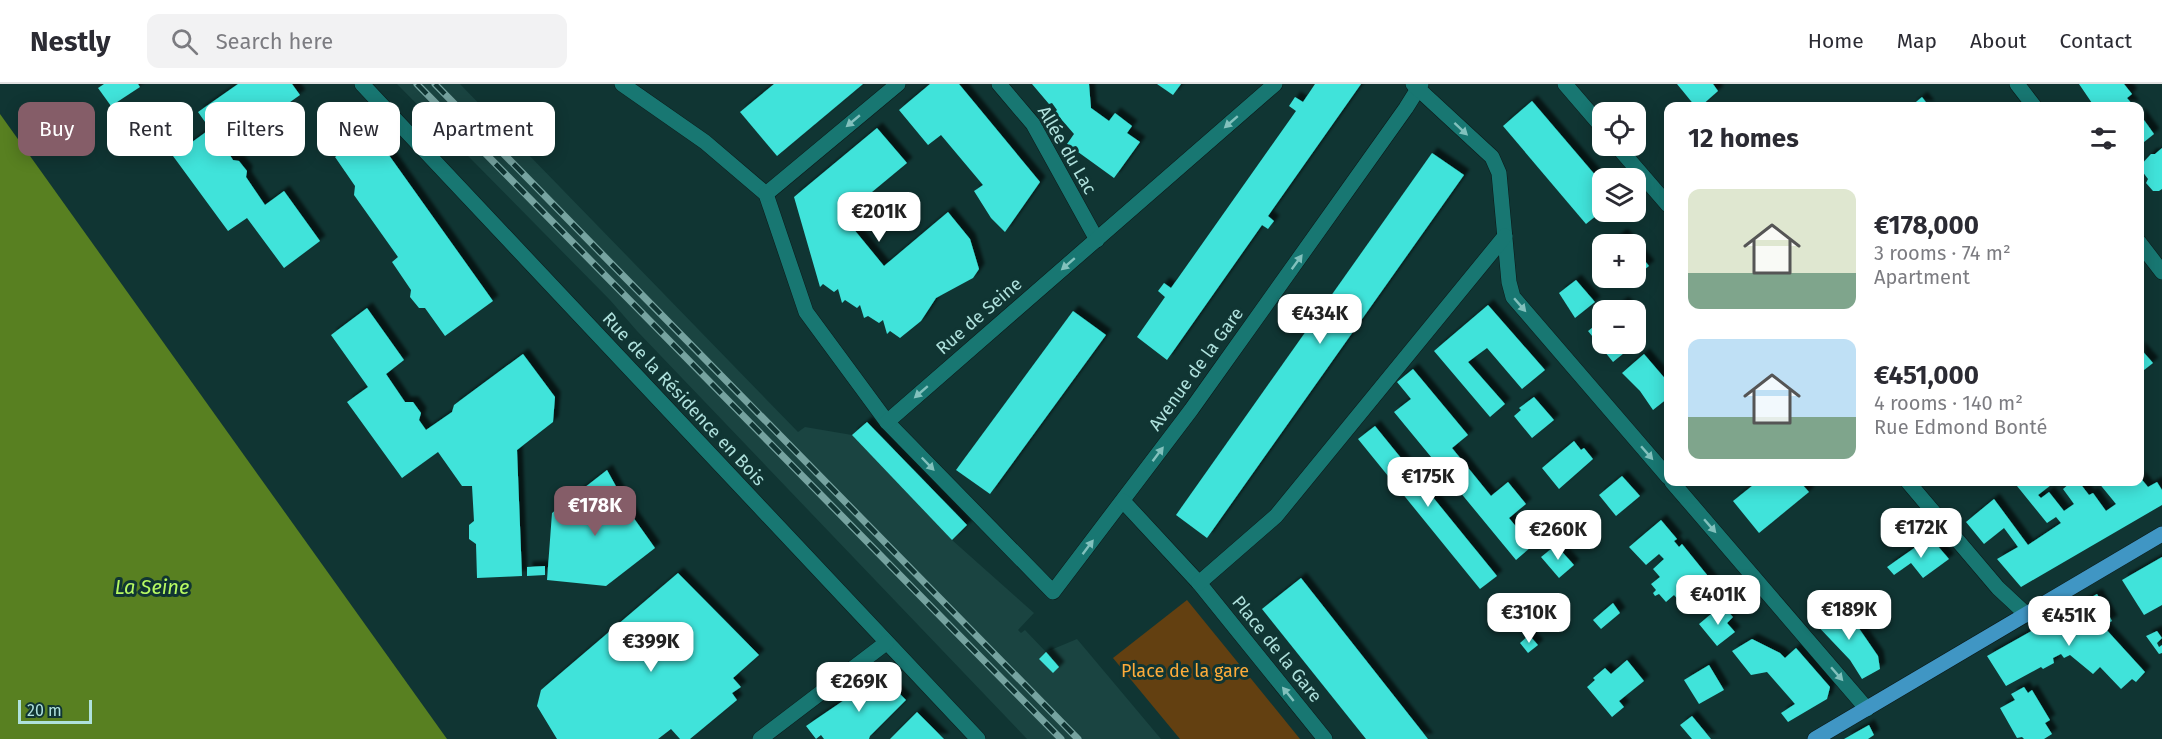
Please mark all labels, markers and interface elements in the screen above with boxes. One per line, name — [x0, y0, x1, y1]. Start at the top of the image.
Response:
search box — [147, 14, 567, 68]
text: Nestly — [30, 25, 111, 58]
icon: search — [168, 25, 201, 58]
text: Search here — [216, 28, 333, 55]
text: Home — [1808, 28, 1864, 54]
text: Map — [1897, 28, 1937, 54]
text: About — [1970, 28, 2027, 54]
text: Contact — [2060, 28, 2132, 54]
chip: Buy — [18, 102, 95, 156]
chip: Rent — [107, 102, 193, 156]
chip: Filters — [205, 102, 305, 156]
chip: New — [317, 102, 400, 156]
chip: Apartment — [412, 102, 555, 156]
street label: Allée du Lac — [1033, 102, 1101, 198]
map controls — [1592, 102, 1646, 354]
button: locate — [1592, 102, 1646, 156]
one-way arrow — [845, 115, 861, 128]
one-way arrow — [1223, 116, 1239, 129]
one-way arrow — [1454, 122, 1469, 136]
icon: filters — [2087, 122, 2120, 155]
text: 12 homes — [1688, 123, 1799, 154]
button: layers — [1592, 168, 1646, 222]
pin: €201K — [837, 192, 921, 243]
text: €201K — [851, 199, 907, 223]
text: €178,000 — [1874, 210, 1979, 241]
icon: home — [1736, 213, 1808, 285]
button: + — [1592, 234, 1646, 288]
text: 3 rooms · 74 m² — [1874, 241, 2011, 265]
one-way arrow — [1290, 254, 1302, 269]
one-way arrow — [1061, 257, 1076, 270]
text: Apartment — [1874, 265, 1970, 289]
street label: Rue de Seine — [932, 273, 1026, 359]
pin: €434K — [1278, 294, 1362, 345]
one-way arrow — [1514, 297, 1527, 313]
button: − — [1592, 300, 1646, 354]
text: €434K — [1292, 301, 1348, 325]
street label: Avenue de la Gare — [1144, 303, 1248, 435]
street label: Rue de la Résidence en Bois — [598, 308, 770, 490]
text: €451,000 — [1874, 360, 1979, 391]
icon: home — [1736, 363, 1808, 435]
one-way arrow — [913, 386, 929, 399]
text: 4 rooms · 140 m² — [1874, 391, 2023, 415]
text: Rue Edmond Bonté — [1874, 415, 2047, 439]
one-way arrow — [1641, 445, 1654, 461]
one-way arrow — [1152, 446, 1164, 462]
one-way arrow — [921, 456, 934, 471]
pin: €175K — [1386, 457, 1470, 508]
text: €175K — [1402, 464, 1455, 488]
pin: €178K — [553, 486, 637, 537]
text: €178K — [568, 493, 622, 517]
pin: €172K — [1879, 508, 1963, 559]
pin: €260K — [1516, 510, 1600, 561]
text: €172K — [1895, 515, 1947, 539]
text: €260K — [1529, 517, 1587, 541]
one-way arrow — [1703, 518, 1716, 534]
one-way arrow — [1082, 539, 1094, 555]
water label: La Seine — [115, 575, 189, 599]
pin: €401K — [1676, 575, 1760, 626]
text: €401K — [1690, 582, 1746, 606]
pin: €189K — [1807, 590, 1891, 641]
street label: Place de la Gare — [1227, 591, 1327, 707]
pin: €310K — [1487, 593, 1571, 644]
pin: €451K — [2027, 596, 2111, 647]
text: €189K — [1821, 597, 1877, 621]
text: €310K — [1501, 600, 1557, 624]
text: €451K — [2042, 603, 2096, 627]
pin: €399K — [609, 622, 693, 673]
text: €399K — [622, 629, 680, 653]
park label: Place de la gare — [1121, 660, 1249, 682]
pin: €269K — [817, 662, 901, 713]
one-way arrow — [1830, 666, 1843, 682]
text: €269K — [831, 669, 887, 693]
one-way arrow — [1282, 686, 1295, 701]
scale bar — [18, 697, 92, 724]
text: 20 m — [27, 701, 62, 720]

